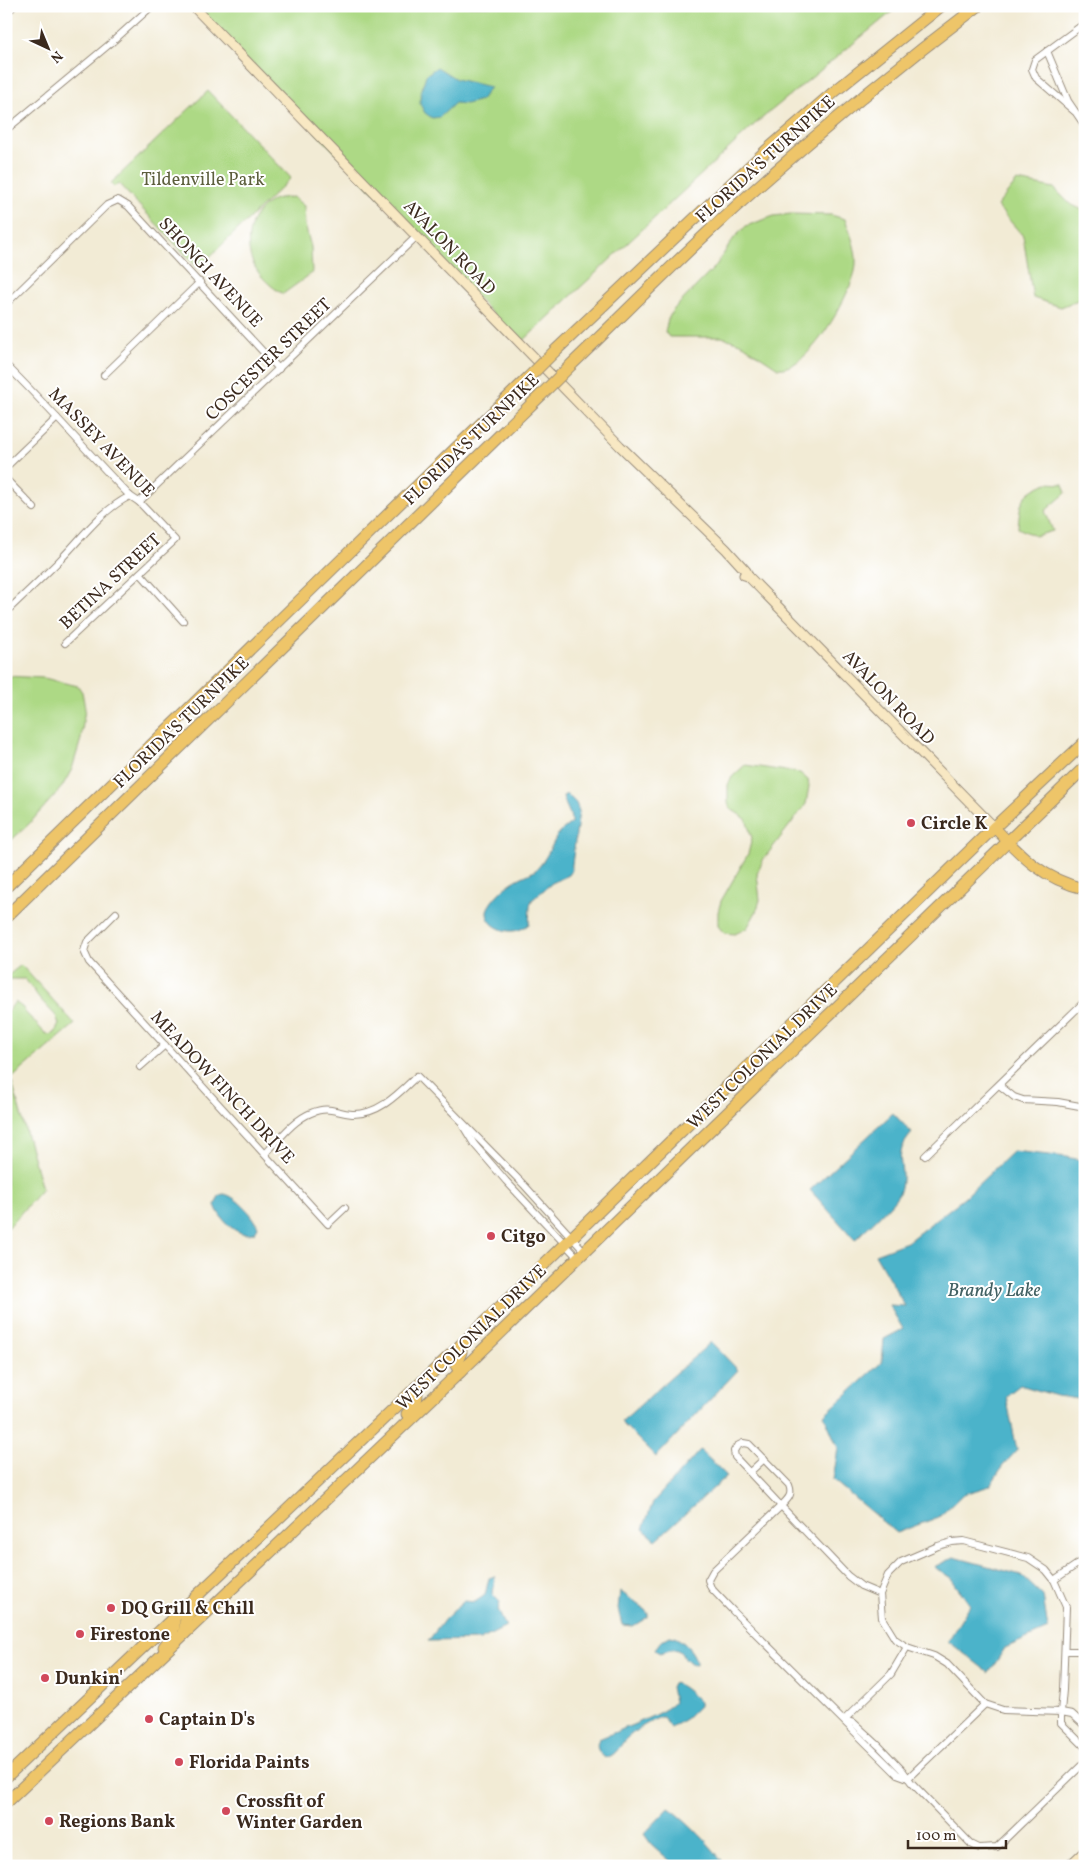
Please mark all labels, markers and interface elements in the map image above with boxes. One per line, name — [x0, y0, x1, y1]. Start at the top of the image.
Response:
north arrow — [22, 22, 72, 72]
text: N — [46, 46, 66, 67]
street label: FLORIDA'S TURNPIKE — [691, 90, 842, 230]
park label: Tildenville Park — [141, 168, 265, 193]
street label: AVALON ROAD — [397, 195, 501, 301]
street label: SHONGI AVENUE — [152, 212, 268, 334]
street label: COSCESTER STREET — [200, 293, 338, 427]
street label: FLORIDA'S TURNPIKE — [398, 368, 546, 512]
street label: MASSEY AVENUE — [42, 383, 160, 504]
street label: BETINA STREET — [55, 528, 168, 636]
street label: AVALON ROAD — [836, 645, 940, 751]
street label: FLORIDA'S TURNPIKE — [108, 651, 256, 795]
place label: Circle K — [921, 812, 988, 837]
marker: Circle K — [905, 817, 917, 829]
street label: WEST COLONIAL DRIVE — [682, 978, 844, 1136]
street label: MEADOW FINCH DRIVE — [144, 1006, 300, 1170]
place label: Citgo — [501, 1225, 546, 1250]
marker: Citgo — [485, 1230, 497, 1242]
street label: WEST COLONIAL DRIVE — [391, 1259, 553, 1417]
water label: Brandy Lake — [947, 1278, 1041, 1304]
place label: DQ Grill & Chill — [121, 1597, 254, 1622]
marker: DQ Grill & Chill — [105, 1602, 117, 1614]
place label: Firestone — [90, 1623, 170, 1648]
marker: Firestone — [74, 1628, 86, 1640]
place label: Dunkin' — [55, 1667, 123, 1692]
marker: Dunkin' — [39, 1672, 51, 1684]
place label: Captain D's — [159, 1708, 255, 1733]
marker: Captain D's — [143, 1713, 155, 1725]
place label: Florida Paints — [189, 1751, 309, 1776]
marker: Florida Paints — [173, 1756, 185, 1768]
place label: Crossfit of Winter Garden — [236, 1790, 363, 1836]
marker: Crossfit of Winter Garden — [220, 1805, 232, 1817]
place label: Regions Bank — [59, 1810, 175, 1835]
marker: Regions Bank — [43, 1815, 55, 1827]
scale bar — [908, 1817, 1006, 1849]
text: 100 m — [916, 1826, 956, 1847]

